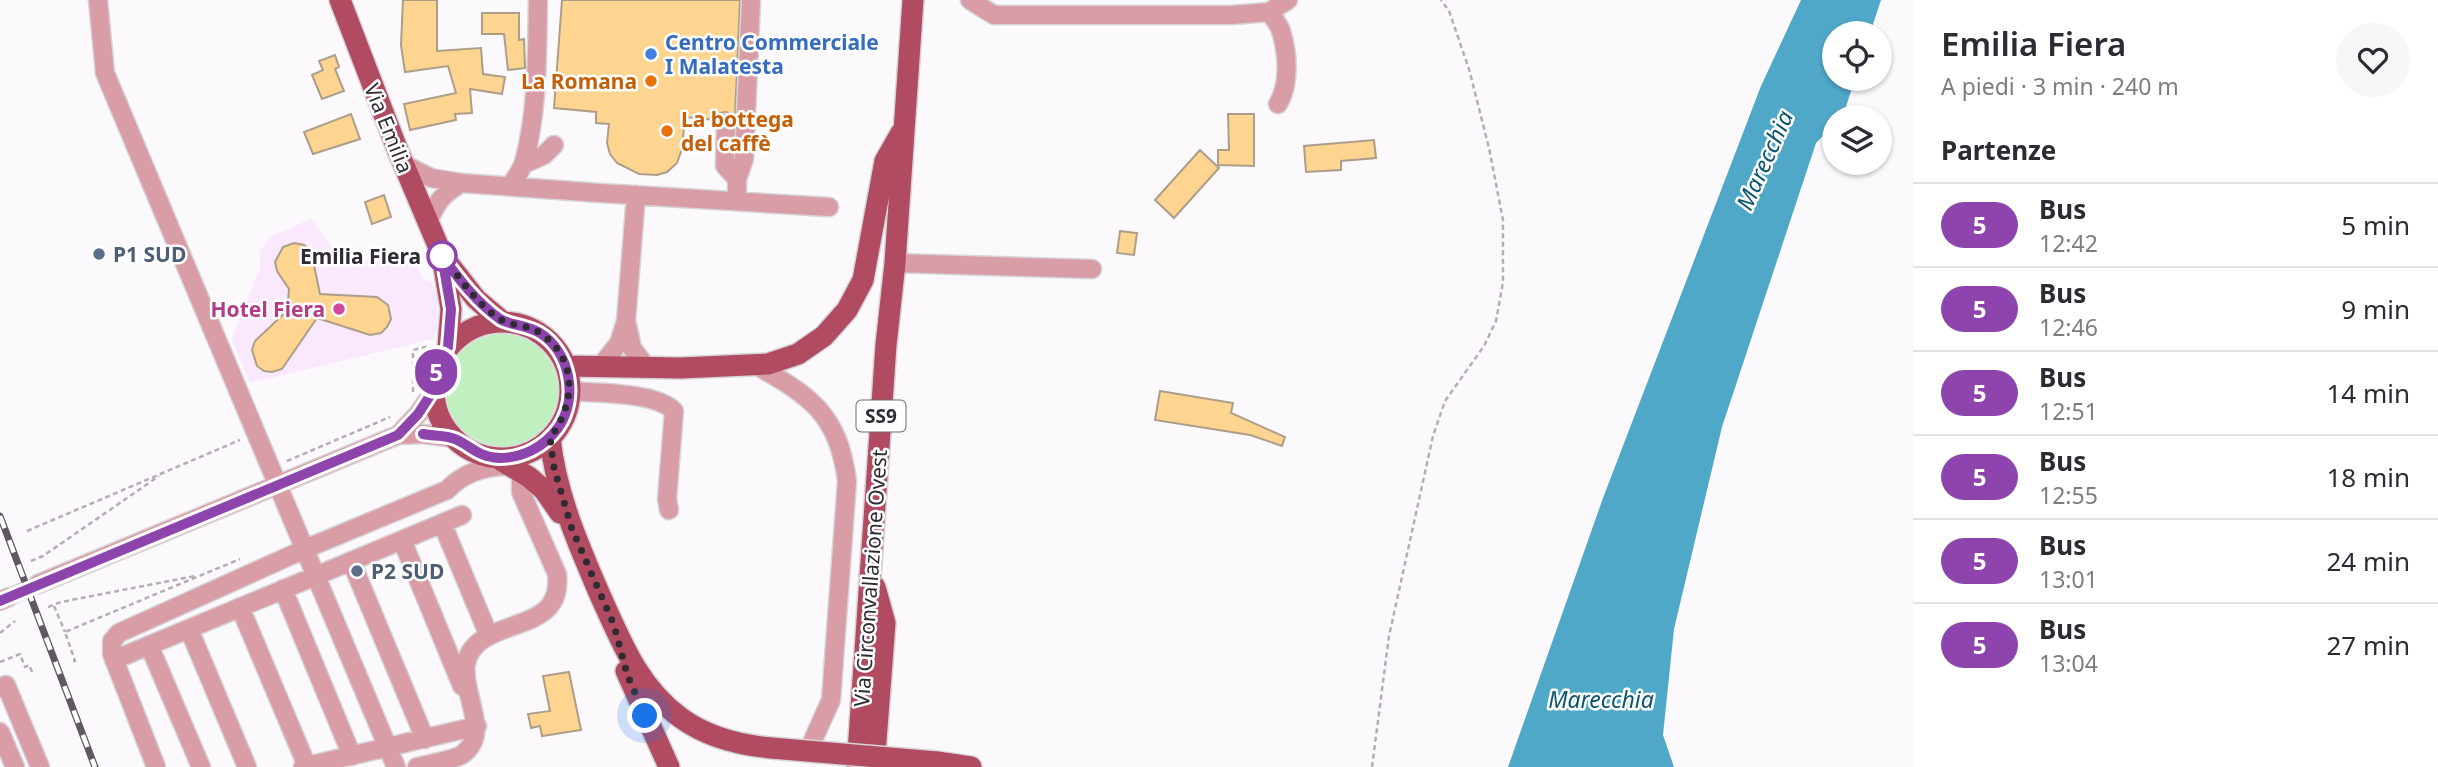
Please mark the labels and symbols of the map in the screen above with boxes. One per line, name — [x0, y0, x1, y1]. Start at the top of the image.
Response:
place label: Centro Commerciale I Malatesta — [665, 28, 879, 80]
marker: Centro Commerciale I Malatesta — [643, 46, 659, 62]
place label: La Romana — [521, 67, 637, 95]
marker: La Romana — [643, 73, 659, 89]
street label: Via Emilia — [358, 79, 420, 177]
place label: La bottega del caffè — [681, 105, 794, 157]
water label: Marecchia — [1728, 105, 1800, 215]
marker: La bottega del caffè — [659, 123, 675, 139]
place label: P1 SUD — [113, 240, 186, 268]
marker: Emilia Fiera — [427, 241, 457, 271]
place label: Emilia Fiera — [300, 242, 421, 270]
marker: P1 SUD — [91, 246, 107, 262]
place label: Hotel Fiera — [211, 295, 325, 323]
marker: Hotel Fiera — [331, 301, 347, 317]
line badge: 5 — [413, 349, 459, 395]
road number: SS9 — [856, 400, 906, 432]
street label: Via Circonvallazione Ovest — [847, 448, 893, 708]
place label: P2 SUD — [371, 557, 444, 585]
marker: P2 SUD — [349, 563, 365, 579]
water label: Marecchia — [1548, 683, 1654, 715]
your location — [627, 698, 662, 733]

